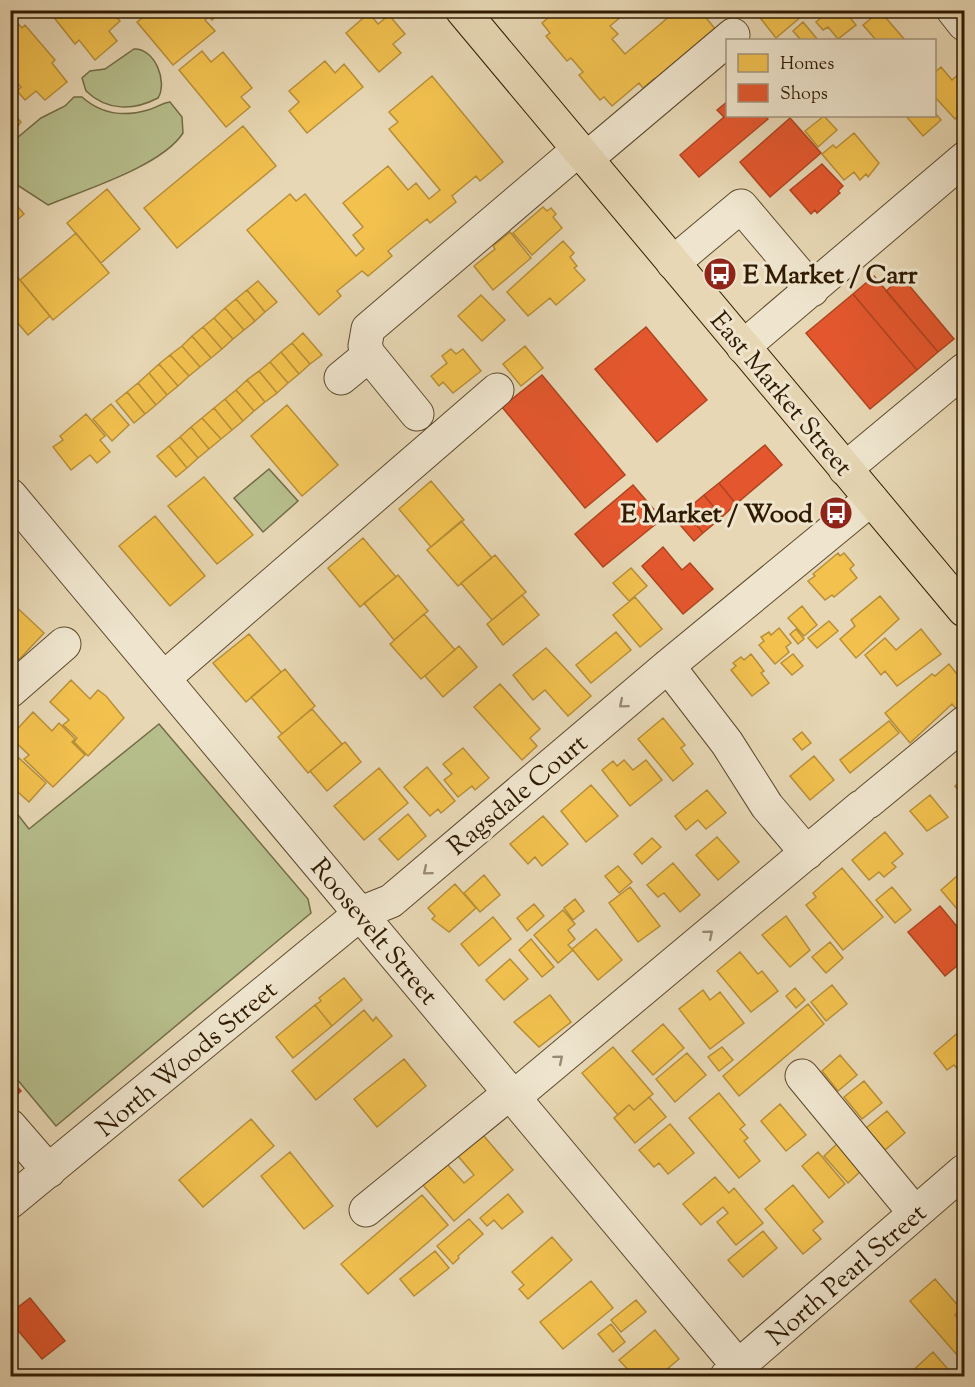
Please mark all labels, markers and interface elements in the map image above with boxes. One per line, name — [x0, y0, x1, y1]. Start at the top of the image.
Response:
legend — [726, 39, 936, 117]
text: Homes — [780, 52, 834, 78]
text: Shops — [780, 82, 828, 108]
bus stop icon: E Market / Carr — [702, 256, 738, 292]
place label: E Market / Carr — [743, 258, 918, 295]
street label: East Market Street — [700, 304, 860, 485]
bus stop icon: E Market / Wood — [818, 495, 854, 531]
place label: E Market / Wood — [621, 497, 813, 534]
one-way arrow — [619, 697, 630, 708]
street label: Ragsdale Court — [441, 726, 597, 866]
street label: Roosevelt Street — [301, 851, 446, 1014]
one-way arrow — [423, 864, 434, 875]
one-way arrow — [702, 930, 713, 941]
street label: North Woods Street — [89, 973, 286, 1147]
one-way arrow — [552, 1055, 563, 1066]
street label: North Pearl Street — [760, 1196, 936, 1356]

